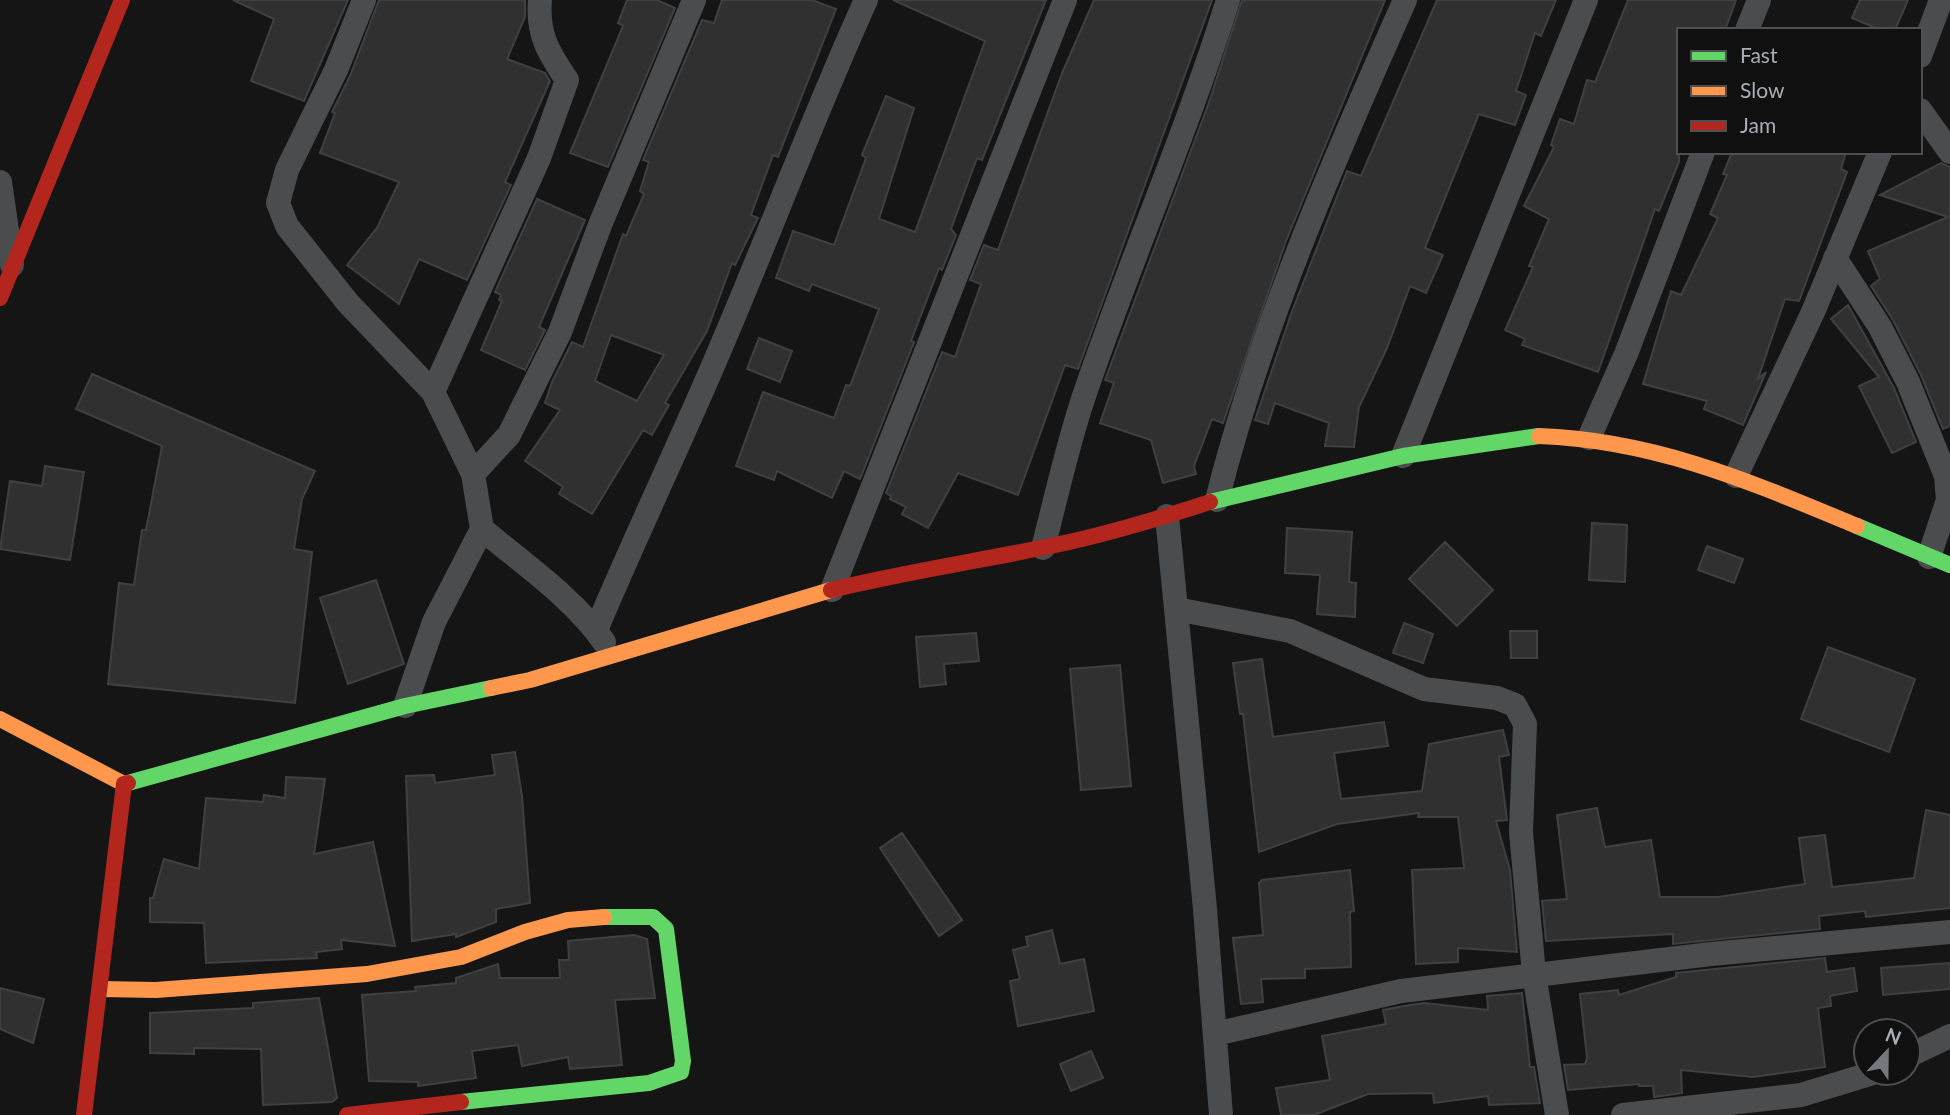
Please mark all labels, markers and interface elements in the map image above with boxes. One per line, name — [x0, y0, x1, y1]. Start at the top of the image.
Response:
legend — [1677, 28, 1922, 154]
text: Fast — [1740, 42, 1778, 67]
text: Slow — [1740, 77, 1785, 102]
text: Jam — [1740, 112, 1776, 137]
north arrow — [1852, 1017, 1922, 1087]
text: N — [1882, 1022, 1905, 1049]

